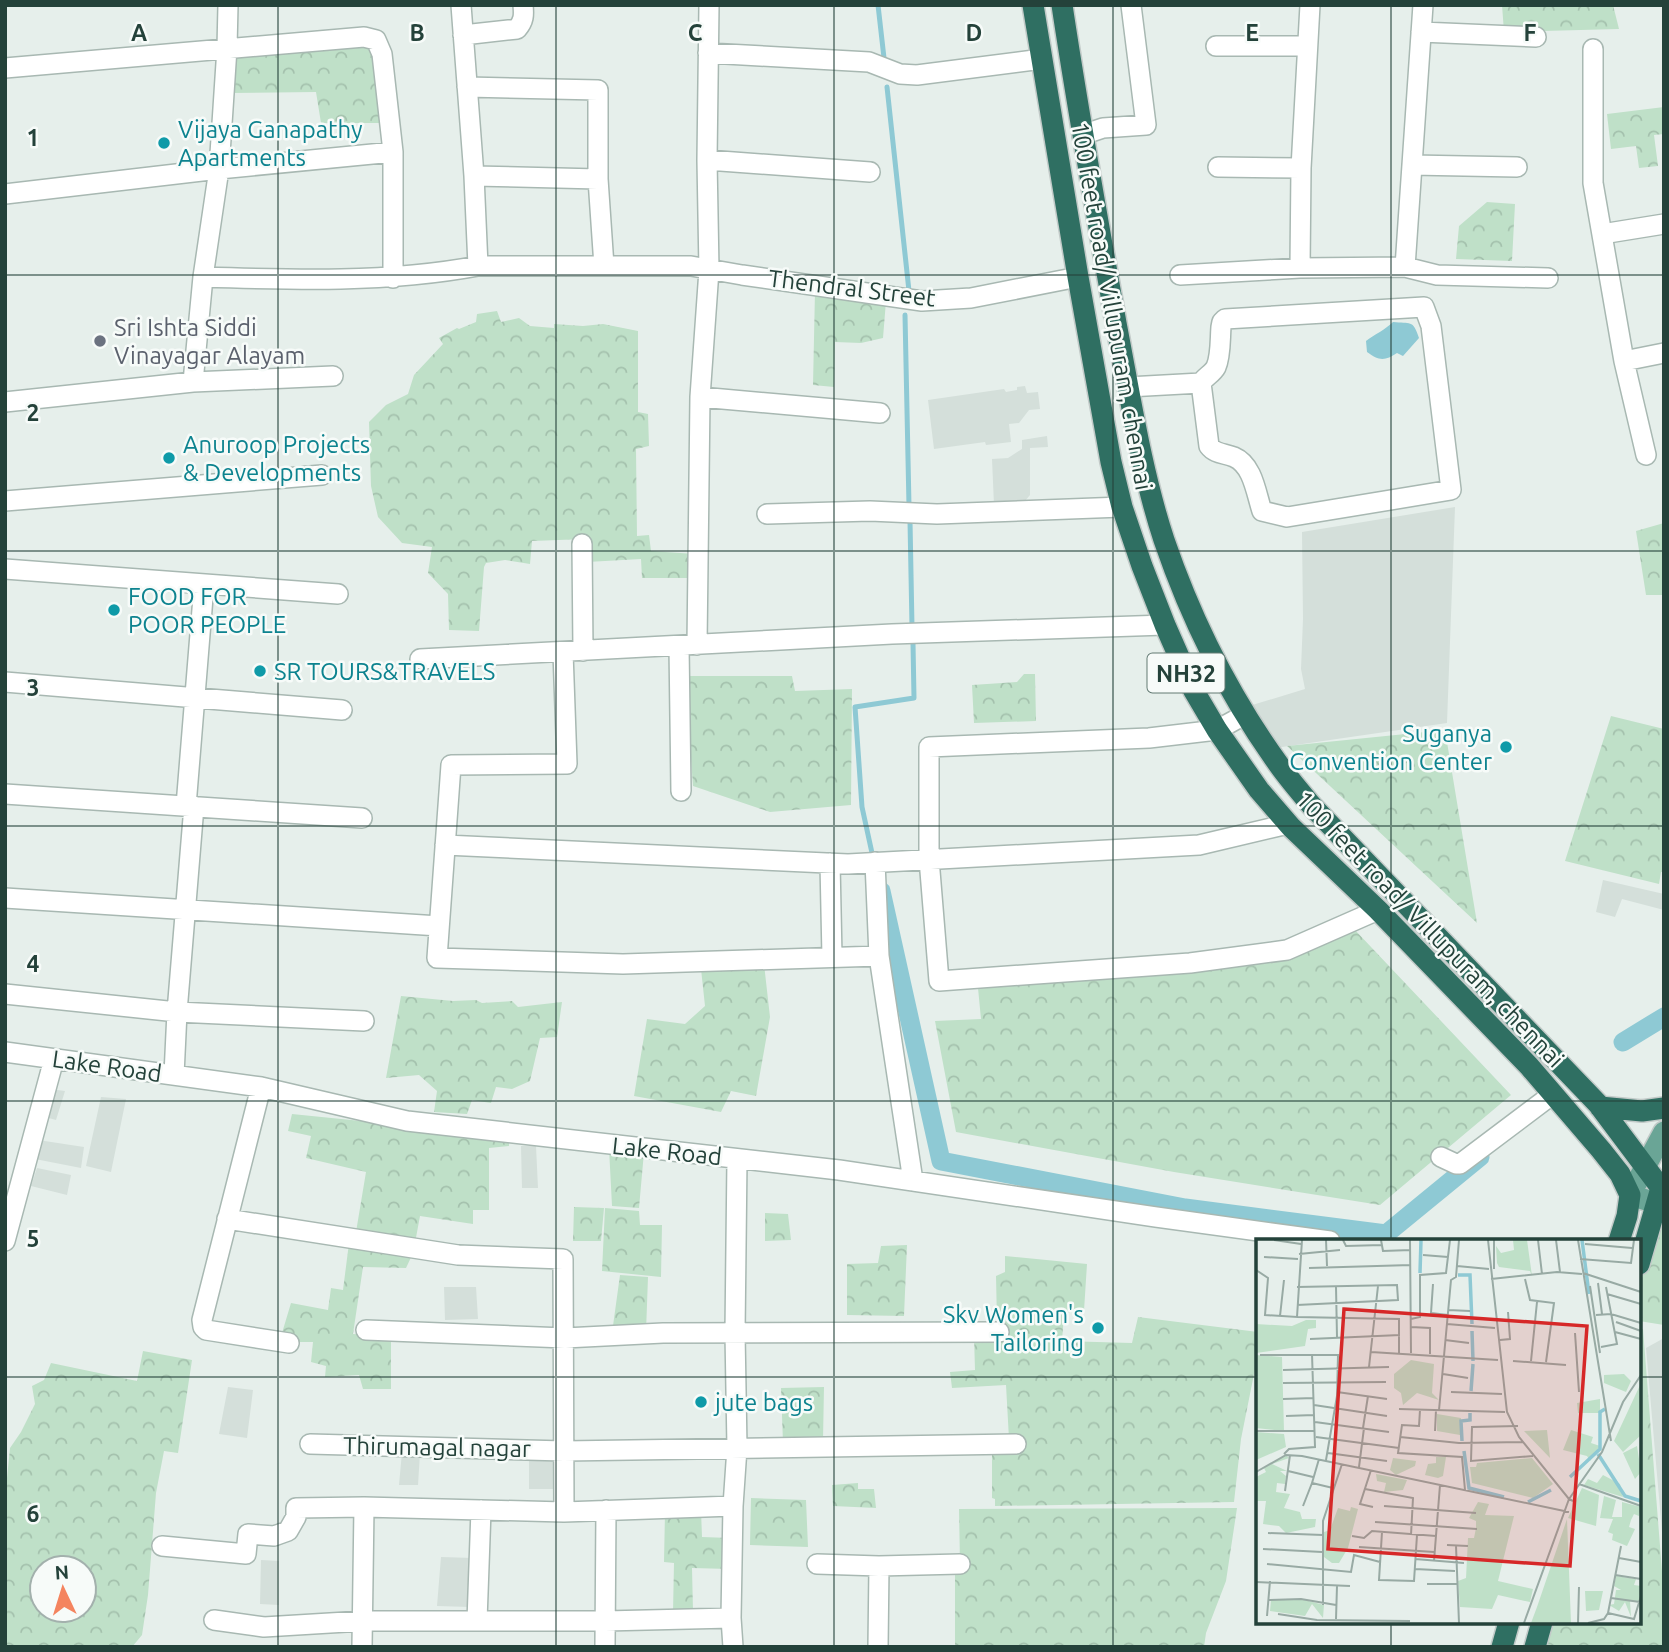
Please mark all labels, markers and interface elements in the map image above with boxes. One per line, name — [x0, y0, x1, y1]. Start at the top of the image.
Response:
text: A — [131, 20, 147, 45]
text: B — [409, 20, 425, 45]
text: C — [688, 20, 703, 45]
text: D — [966, 20, 982, 45]
text: E — [1245, 20, 1259, 45]
text: F — [1524, 20, 1537, 45]
place label: Vijaya Ganapathy Apartments — [178, 116, 363, 171]
street label: 100 feet road/ Villupuram, chennai — [1066, 120, 1158, 492]
text: 1 — [27, 125, 39, 150]
marker: Vijaya Ganapathy Apartments — [156, 135, 172, 151]
street label: Thendral Street — [767, 264, 938, 312]
place label: Sri Ishta Siddi Vinayagar Alayam — [114, 314, 305, 369]
marker: Sri Ishta Siddi Vinayagar Alayam — [92, 333, 108, 349]
text: 2 — [27, 400, 39, 425]
place label: Anuroop Projects & Developments — [183, 431, 370, 486]
marker: Anuroop Projects & Developments — [161, 450, 177, 466]
place label: FOOD FOR POOR PEOPLE — [128, 583, 286, 638]
marker: FOOD FOR POOR PEOPLE — [106, 602, 122, 618]
road number: NH32 — [1148, 653, 1224, 692]
place label: SR TOURS&TRAVELS — [274, 658, 495, 685]
marker: SR TOURS&TRAVELS — [252, 663, 268, 679]
text: 3 — [27, 675, 39, 700]
place label: Suganya Convention Center — [1289, 720, 1492, 775]
marker: Suganya Convention Center — [1498, 739, 1514, 755]
street label: 100 feet road/ Villupuram, chennai — [1291, 785, 1569, 1073]
text: 4 — [27, 951, 40, 976]
street label: Lake Road — [50, 1045, 164, 1087]
street label: Lake Road — [611, 1132, 723, 1170]
text: 5 — [27, 1226, 39, 1251]
inset map — [1256, 1239, 1641, 1624]
place label: Skv Women's Tailoring — [943, 1301, 1084, 1356]
marker: Skv Women's Tailoring — [1090, 1320, 1106, 1336]
place label: jute bags — [713, 1389, 813, 1416]
marker: jute bags — [693, 1394, 709, 1410]
street label: Thirumagal nagar — [343, 1432, 531, 1462]
text: 6 — [27, 1501, 40, 1526]
north arrow — [28, 1554, 98, 1624]
text: N — [54, 1561, 70, 1584]

